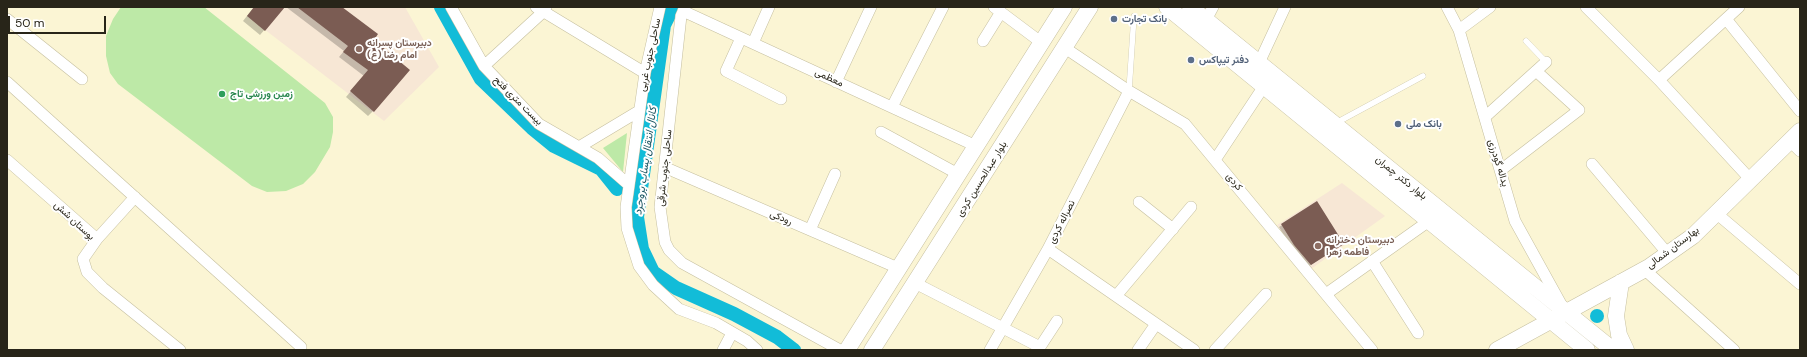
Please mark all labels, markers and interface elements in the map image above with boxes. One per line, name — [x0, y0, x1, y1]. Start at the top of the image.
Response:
scale bar — [10, 8, 108, 34]
place label: بانک تجارت — [1122, 13, 1167, 25]
marker: بانک تجارت — [1109, 14, 1119, 24]
text: 50 m — [15, 15, 44, 31]
street label: ساحلی جنوب غربی — [636, 17, 664, 93]
place label: دبیرستان پسرانه امام رضا (ع) — [367, 37, 432, 60]
marker: دبیرستان پسرانه امام رضا (ع) — [354, 44, 364, 54]
place label: دفتر تیپاکس — [1199, 54, 1249, 66]
marker: دفتر تیپاکس — [1186, 55, 1196, 65]
street label: معظمی — [813, 66, 845, 90]
street label: بیست متری فتح — [491, 74, 545, 128]
place label: زمین ورزشی تاج — [230, 88, 293, 100]
marker: زمین ورزشی تاج — [217, 89, 227, 99]
water label: کانال انتقال پساب بروجرد — [632, 106, 660, 216]
place label: بانک ملی — [1406, 118, 1442, 130]
marker: بانک ملی — [1393, 119, 1403, 129]
street label: ساحلی جنوب شرقی — [655, 129, 675, 207]
street label: یداله گودرزی — [1485, 138, 1511, 188]
street label: بلوار عبدالحسین کردی — [954, 139, 1010, 219]
street label: بلوار دکتر چمران — [1373, 154, 1429, 202]
street label: کردی — [1223, 171, 1245, 193]
street label: نصراله کردی — [1046, 198, 1078, 246]
street label: بوستان شش — [51, 199, 97, 243]
street label: رودکی — [768, 208, 794, 228]
street label: بهارستان شمالی — [1644, 224, 1702, 272]
place label: دبیرستان دخترانه فاطمه زهرا — [1326, 234, 1395, 258]
marker: دبیرستان دخترانه فاطمه زهرا — [1313, 241, 1323, 251]

